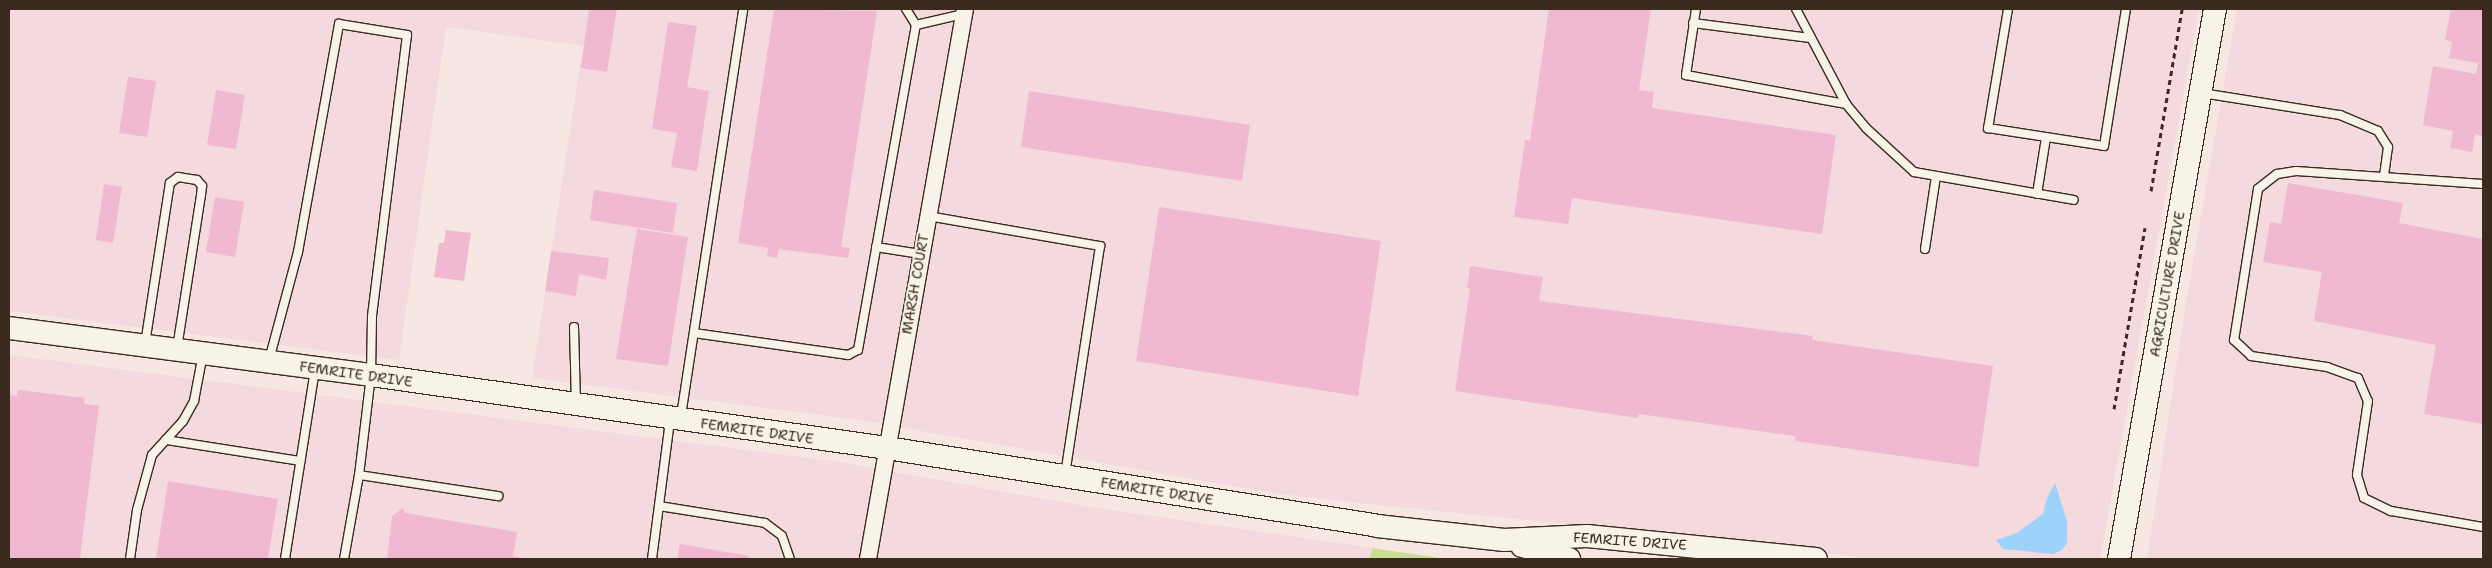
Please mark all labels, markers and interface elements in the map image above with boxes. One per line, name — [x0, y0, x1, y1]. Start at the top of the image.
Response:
street label: AGRICULTURE DRIVE — [2146, 210, 2188, 358]
street label: MARSH COURT — [898, 232, 932, 336]
street label: FEMRITE DRIVE — [298, 358, 414, 390]
street label: FEMRITE DRIVE — [699, 415, 815, 447]
street label: FEMRITE DRIVE — [1099, 474, 1215, 508]
street label: FEMRITE DRIVE — [1572, 529, 1688, 553]

